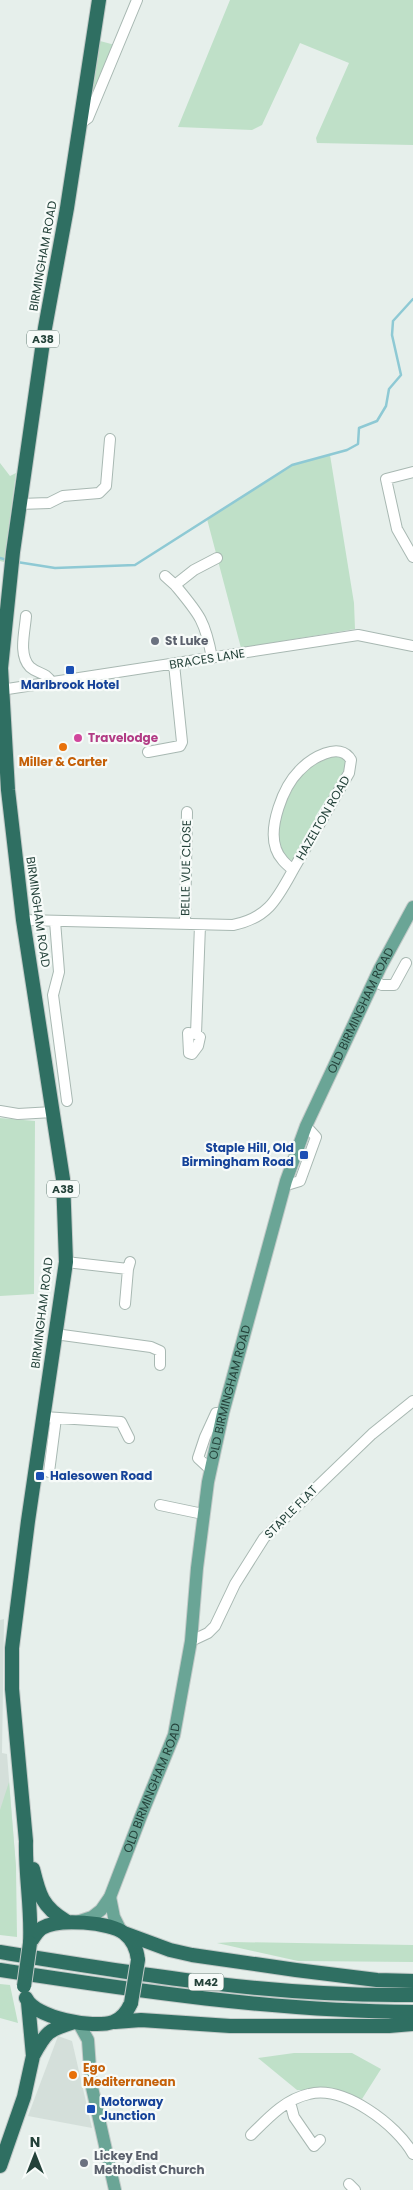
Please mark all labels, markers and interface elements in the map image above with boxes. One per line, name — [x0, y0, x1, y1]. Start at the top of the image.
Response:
street label: BIRMINGHAM ROAD — [24, 199, 61, 312]
road number: A38 — [27, 330, 59, 348]
place label: St Luke — [165, 632, 209, 649]
marker: St Luke — [149, 635, 161, 647]
street label: BRACES LANE — [168, 644, 246, 673]
marker: Marlbrook Hotel — [64, 664, 76, 676]
place label: Marlbrook Hotel — [21, 676, 119, 693]
place label: Travelodge — [88, 729, 159, 746]
marker: Travelodge — [72, 732, 84, 744]
marker: Miller & Carter — [57, 741, 69, 753]
place label: Miller & Carter — [19, 753, 107, 770]
street label: HAZELTON ROAD — [291, 772, 354, 863]
street label: BELLE VUE CLOSE — [176, 820, 195, 916]
street label: BIRMINGHAM ROAD — [22, 855, 55, 969]
street label: OLD BIRMINGHAM ROAD — [323, 944, 398, 1076]
place label: Staple Hill, Old Birmingham Road — [182, 1139, 294, 1170]
marker: Staple Hill, Old Birmingham Road — [298, 1149, 310, 1161]
road number: A38 — [47, 1180, 79, 1198]
street label: BIRMINGHAM ROAD — [26, 1256, 57, 1370]
street label: OLD BIRMINGHAM ROAD — [204, 1323, 255, 1461]
place label: Halesowen Road — [50, 1467, 152, 1484]
marker: Halesowen Road — [34, 1470, 46, 1482]
street label: STAPLE FLAT — [260, 1481, 321, 1542]
street label: OLD BIRMINGHAM ROAD — [119, 1722, 184, 1855]
road number: M42 — [188, 1974, 224, 1990]
place label: Ego Mediterranean — [83, 2059, 176, 2090]
marker: Ego Mediterranean — [67, 2069, 79, 2081]
place label: Motorway Junction — [101, 2093, 164, 2124]
marker: Motorway Junction — [85, 2103, 97, 2115]
north arrow — [10, 2130, 60, 2180]
text: N — [30, 2132, 40, 2152]
place label: Lickey End Methodist Church — [94, 2147, 205, 2178]
marker: Lickey End Methodist Church — [78, 2157, 90, 2169]

